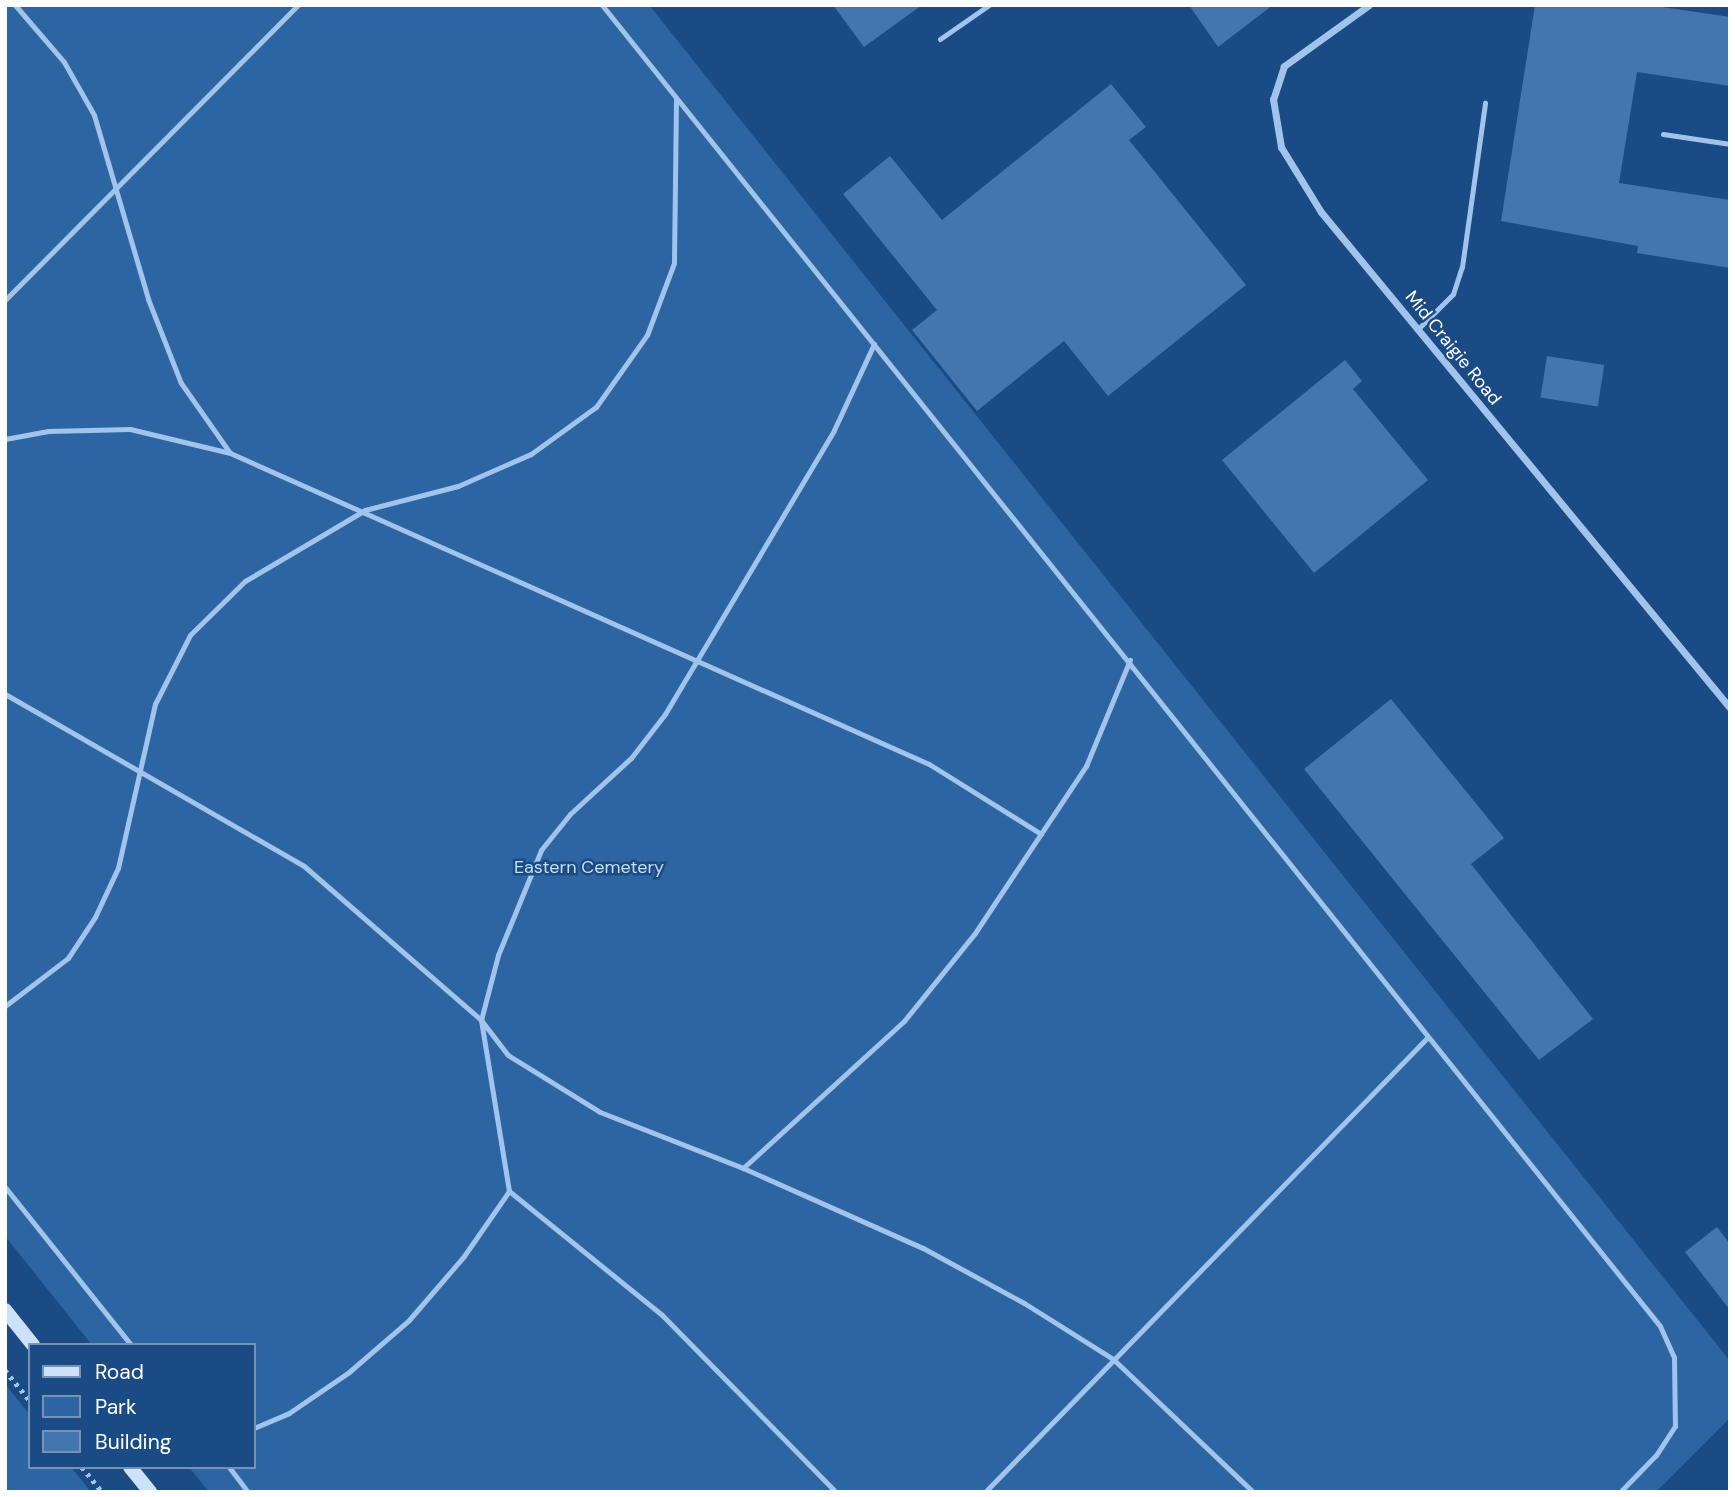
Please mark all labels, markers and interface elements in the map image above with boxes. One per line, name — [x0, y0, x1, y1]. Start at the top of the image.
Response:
street label: Mid Craigie Road — [1400, 287, 1506, 409]
park label: Eastern Cemetery — [514, 856, 664, 878]
legend — [28, 1343, 256, 1469]
text: Road — [95, 1358, 144, 1386]
text: Park — [95, 1393, 136, 1421]
text: Building — [95, 1428, 171, 1456]

